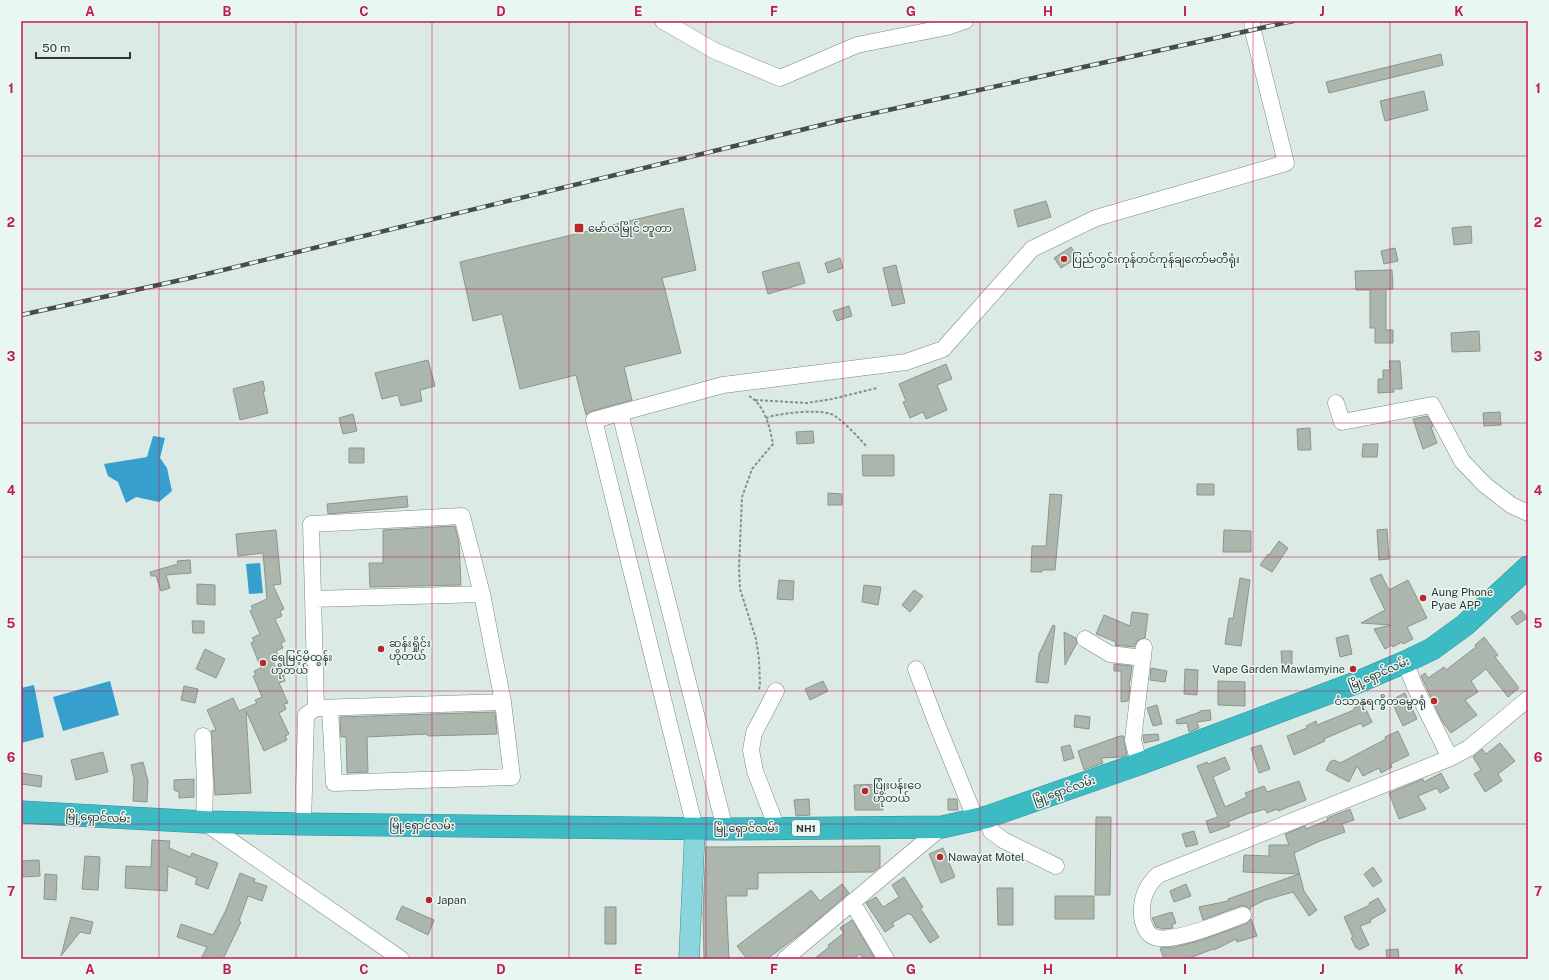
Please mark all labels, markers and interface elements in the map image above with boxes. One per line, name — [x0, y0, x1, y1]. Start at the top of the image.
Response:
text: A — [85, 4, 95, 19]
text: B — [223, 4, 232, 19]
text: C — [359, 4, 369, 19]
text: D — [496, 4, 506, 19]
text: E — [634, 4, 642, 19]
text: F — [770, 4, 778, 19]
text: G — [906, 4, 916, 19]
text: H — [1043, 4, 1053, 19]
text: I — [1183, 4, 1187, 19]
text: J — [1319, 4, 1325, 19]
text: K — [1454, 4, 1464, 19]
scale bar — [36, 34, 130, 60]
text: 50 m — [42, 41, 70, 55]
text: 1 — [8, 81, 14, 96]
text: 1 — [1535, 81, 1541, 96]
text: 2 — [7, 215, 15, 230]
text: 2 — [1534, 215, 1542, 230]
place label: မော်လမြိုင် ဘူတာ — [588, 221, 672, 237]
marker: မော်လမြိုင် ဘူတာ — [573, 222, 585, 234]
place label: ပြည်တွင်းကုန်တင်ကုန်ချကော်မတီရုံး — [1072, 252, 1240, 268]
marker: ပြည်တွင်းကုန်တင်ကုန်ချကော်မတီရုံး — [1059, 254, 1069, 264]
text: 3 — [7, 349, 16, 364]
text: 3 — [1534, 349, 1543, 364]
text: 4 — [7, 483, 16, 498]
text: 4 — [1534, 483, 1543, 498]
place label: Aung Phone Pyae APP — [1431, 586, 1493, 611]
marker: Aung Phone Pyae APP — [1418, 593, 1428, 603]
text: 5 — [7, 616, 16, 631]
text: 5 — [1534, 616, 1543, 631]
place label: ဆန်းရှိုင်း ဟိုတယ် — [389, 636, 431, 665]
marker: ဆန်းရှိုင်း ဟိုတယ် — [376, 644, 386, 654]
place label: ရွှေမြင့်မိုထွန်း ဟိုတယ် — [271, 650, 333, 679]
street label: မြို့ရှောင်လမ်း — [1346, 654, 1413, 694]
marker: ရွှေမြင့်မိုထွန်း ဟိုတယ် — [258, 658, 268, 668]
place label: Vape Garden Mawlamyine — [1212, 663, 1345, 675]
marker: Vape Garden Mawlamyine — [1348, 664, 1358, 674]
place label: ဝံသာနုရက္ခိတဓမ္မာရုံ — [1335, 694, 1426, 710]
marker: ဝံသာနုရက္ခိတဓမ္မာရုံ — [1429, 696, 1439, 706]
text: 6 — [7, 750, 16, 765]
text: 6 — [1534, 750, 1543, 765]
street label: မြို့ရှောင်လမ်း — [1031, 773, 1098, 809]
place label: ပြုံးပန်းဝေ ဟိုတယ် — [873, 778, 921, 807]
marker: ပြုံးပန်းဝေ ဟိုတယ် — [860, 786, 870, 796]
street label: မြို့ရှောင်လမ်း — [65, 808, 131, 828]
street label: မြို့ရှောင်လမ်း — [389, 817, 455, 835]
road number: NH1 — [792, 820, 820, 836]
street label: မြို့ရှောင်လမ်း — [713, 821, 779, 837]
place label: Nawayat Motel — [948, 851, 1024, 863]
marker: Nawayat Motel — [935, 852, 945, 862]
text: 7 — [7, 884, 15, 899]
text: 7 — [1534, 884, 1542, 899]
place label: Japan — [437, 894, 466, 906]
marker: Japan — [424, 895, 434, 905]
text: A — [85, 962, 95, 977]
text: B — [223, 962, 232, 977]
text: C — [359, 962, 369, 977]
text: D — [496, 962, 506, 977]
text: E — [634, 962, 642, 977]
text: F — [770, 962, 778, 977]
text: G — [906, 962, 916, 977]
text: H — [1043, 962, 1053, 977]
text: I — [1183, 962, 1187, 977]
text: J — [1319, 962, 1325, 977]
text: K — [1454, 962, 1464, 977]

